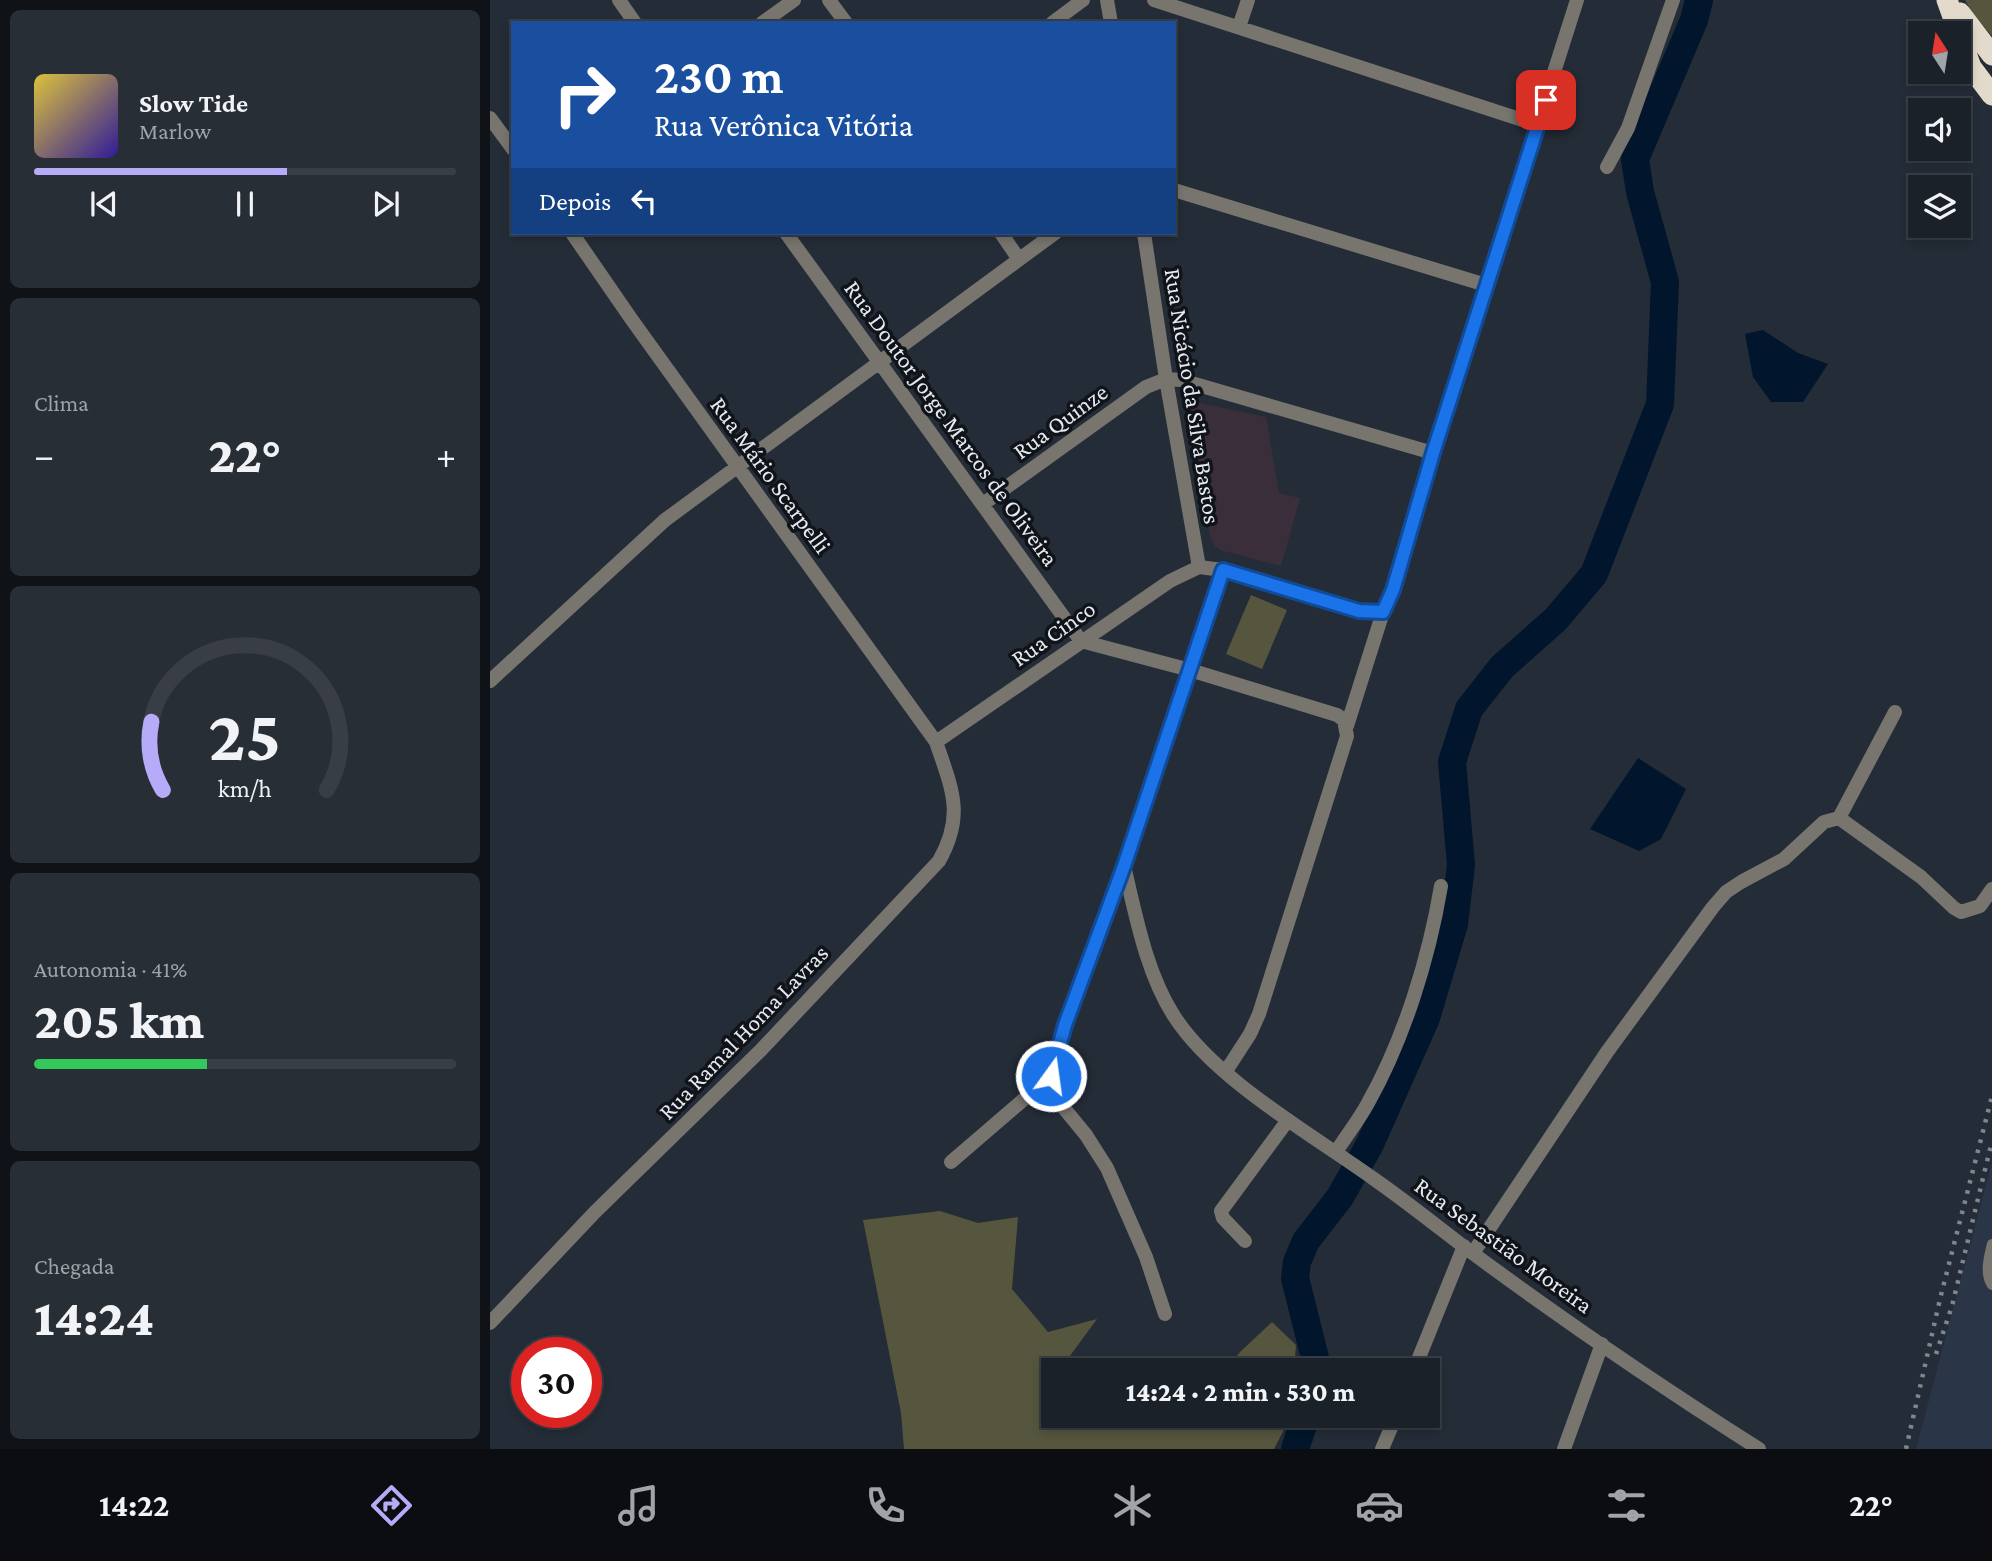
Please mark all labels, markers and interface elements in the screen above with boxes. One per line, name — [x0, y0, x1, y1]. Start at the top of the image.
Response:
north arrow — [1908, 21, 1970, 84]
map controls — [1908, 21, 1971, 238]
icon: right — [539, 49, 630, 140]
text: 230 m — [654, 49, 784, 104]
pin — [1516, 70, 1576, 130]
icon: arrive — [1527, 81, 1565, 119]
text: Slow Tide — [139, 89, 248, 118]
button: sound — [1908, 98, 1971, 161]
text: Rua Verônica Vitória — [654, 107, 913, 143]
text: Marlow — [139, 118, 211, 144]
button: layers — [1908, 175, 1971, 238]
icon: left — [625, 182, 663, 220]
icon: previous — [85, 185, 123, 223]
icon: pause — [226, 185, 264, 223]
icon: next — [367, 185, 405, 223]
text: Depois — [539, 187, 611, 216]
street label: Rua Nicácio da Silva Bastos — [1159, 266, 1227, 526]
street label: Rua Doutor Jorge Marcos de Oliveira — [839, 275, 1065, 571]
street label: Rua Quinze — [1008, 378, 1112, 464]
text: Clima — [34, 390, 89, 416]
street label: Rua Mário Scarpelli — [705, 392, 837, 558]
text: 22° — [208, 425, 282, 483]
text: − — [34, 434, 54, 476]
text: + — [436, 434, 456, 476]
street label: Rua Cinco — [1006, 594, 1100, 672]
text: 25 — [209, 696, 281, 777]
text: km/h — [218, 775, 272, 802]
street label: Rua Ramal Homa Lavras — [653, 939, 833, 1125]
text: Autonomia · 41% — [34, 956, 187, 982]
text: 205 km — [34, 991, 204, 1049]
position arrow — [1014, 1039, 1088, 1113]
street label: Rua Sebastião Moreira — [1410, 1171, 1598, 1319]
text: Chegada — [34, 1253, 114, 1279]
text: 14:24 — [34, 1288, 154, 1346]
speed limit sign: 30 — [511, 1337, 602, 1428]
text: 14:24 · 2 min · 530 m — [1126, 1378, 1355, 1407]
icon: directions — [367, 1481, 416, 1530]
icon: music — [614, 1481, 663, 1530]
icon: phone — [861, 1481, 910, 1530]
icon: climate — [1108, 1481, 1157, 1530]
icon: car — [1355, 1481, 1404, 1530]
icon: filters — [1602, 1481, 1651, 1530]
text: 14:22 — [99, 1487, 169, 1523]
text: 22° — [1849, 1487, 1893, 1523]

